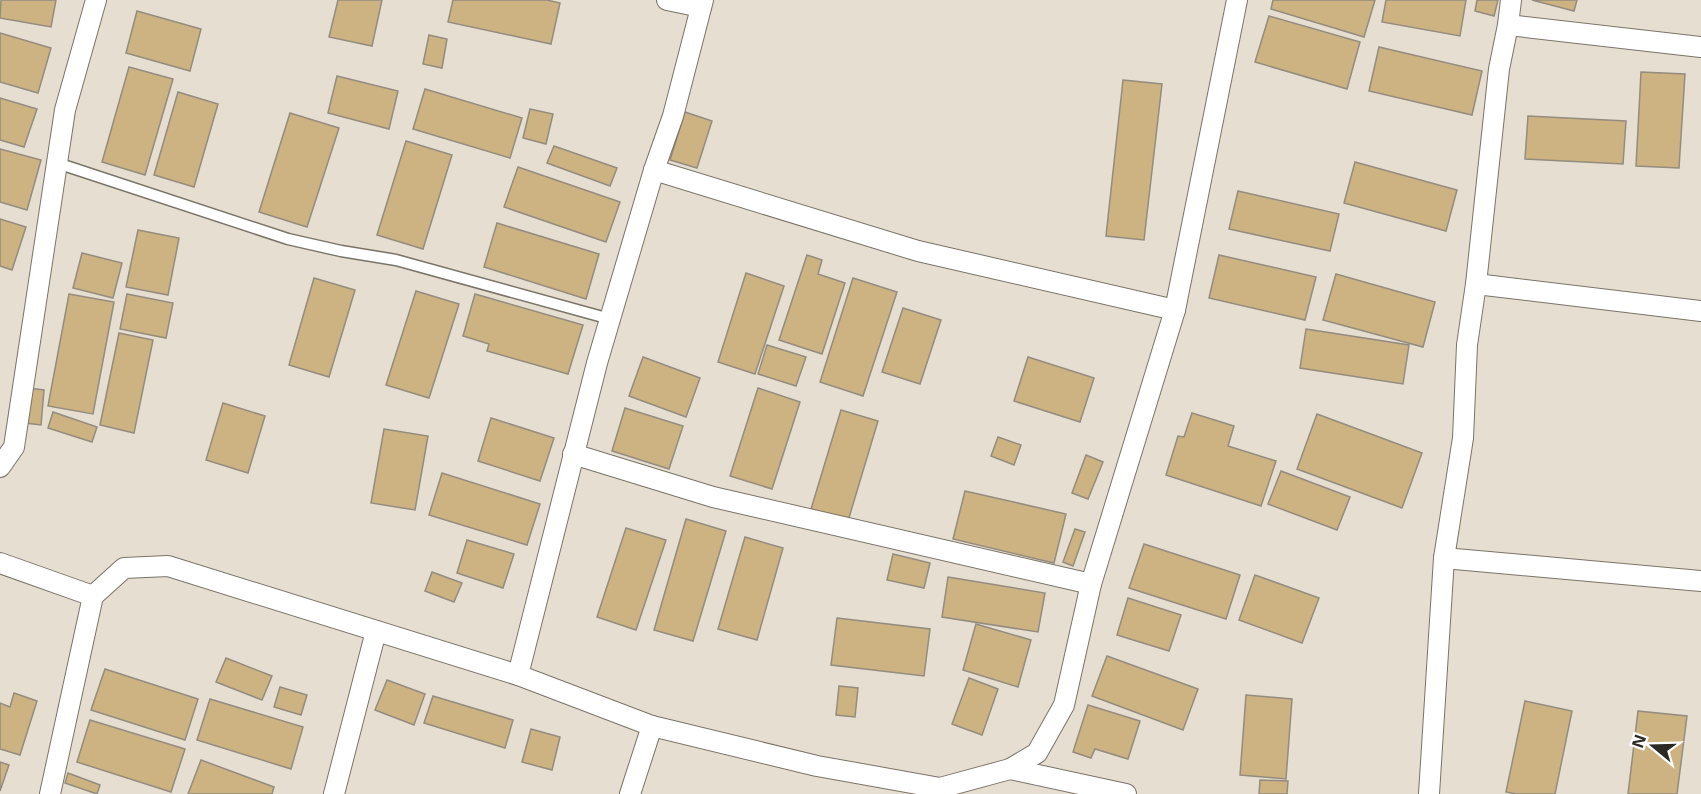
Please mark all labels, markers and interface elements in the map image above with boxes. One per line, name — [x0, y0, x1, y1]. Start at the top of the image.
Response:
north arrow — [1623, 716, 1683, 776]
text: N — [1626, 731, 1651, 751]

